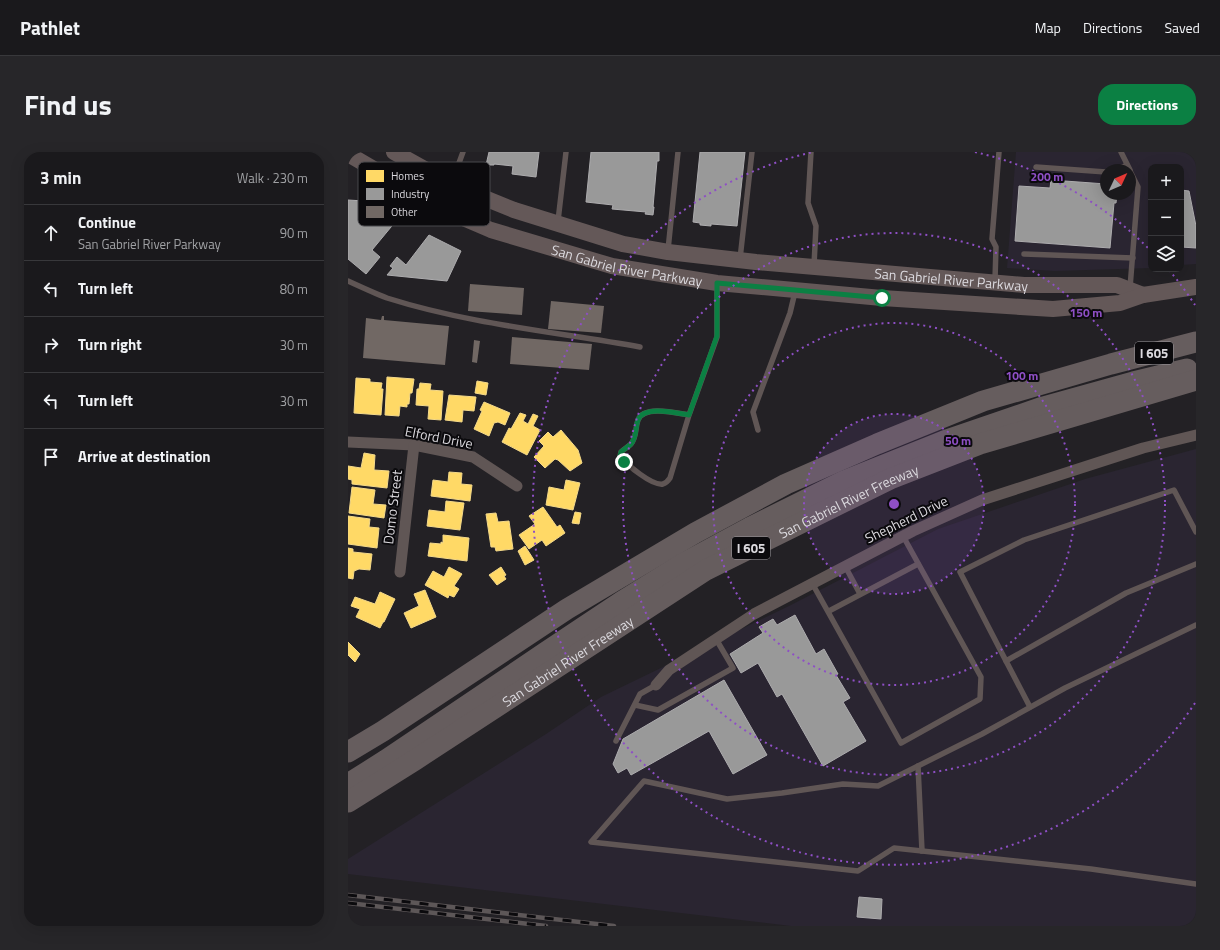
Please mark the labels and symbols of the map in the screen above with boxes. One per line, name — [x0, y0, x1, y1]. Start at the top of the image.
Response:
legend — [358, 162, 490, 226]
north arrow — [1100, 164, 1136, 200]
text: 200 m — [1031, 167, 1063, 186]
text: Homes — [391, 168, 424, 184]
text: Industry — [391, 186, 430, 202]
text: Other — [391, 204, 418, 220]
street label: San Gabriel River Parkway — [549, 238, 704, 291]
street label: San Gabriel River Parkway — [874, 262, 1028, 296]
route start — [873, 289, 891, 307]
text: 150 m — [1070, 303, 1102, 322]
road number: I 605 — [1135, 342, 1173, 364]
text: 100 m — [1006, 366, 1038, 385]
street label: Elford Drive — [403, 420, 475, 454]
text: 50 m — [945, 431, 971, 450]
route end — [615, 453, 633, 471]
street label: San Gabriel River Freeway — [775, 458, 922, 543]
street label: Domo Street — [377, 469, 407, 545]
street label: Shepherd Drive — [861, 490, 951, 548]
centre of rings — [887, 497, 901, 511]
road number: I 605 — [732, 537, 770, 559]
street label: San Gabriel River Freeway — [497, 610, 637, 711]

